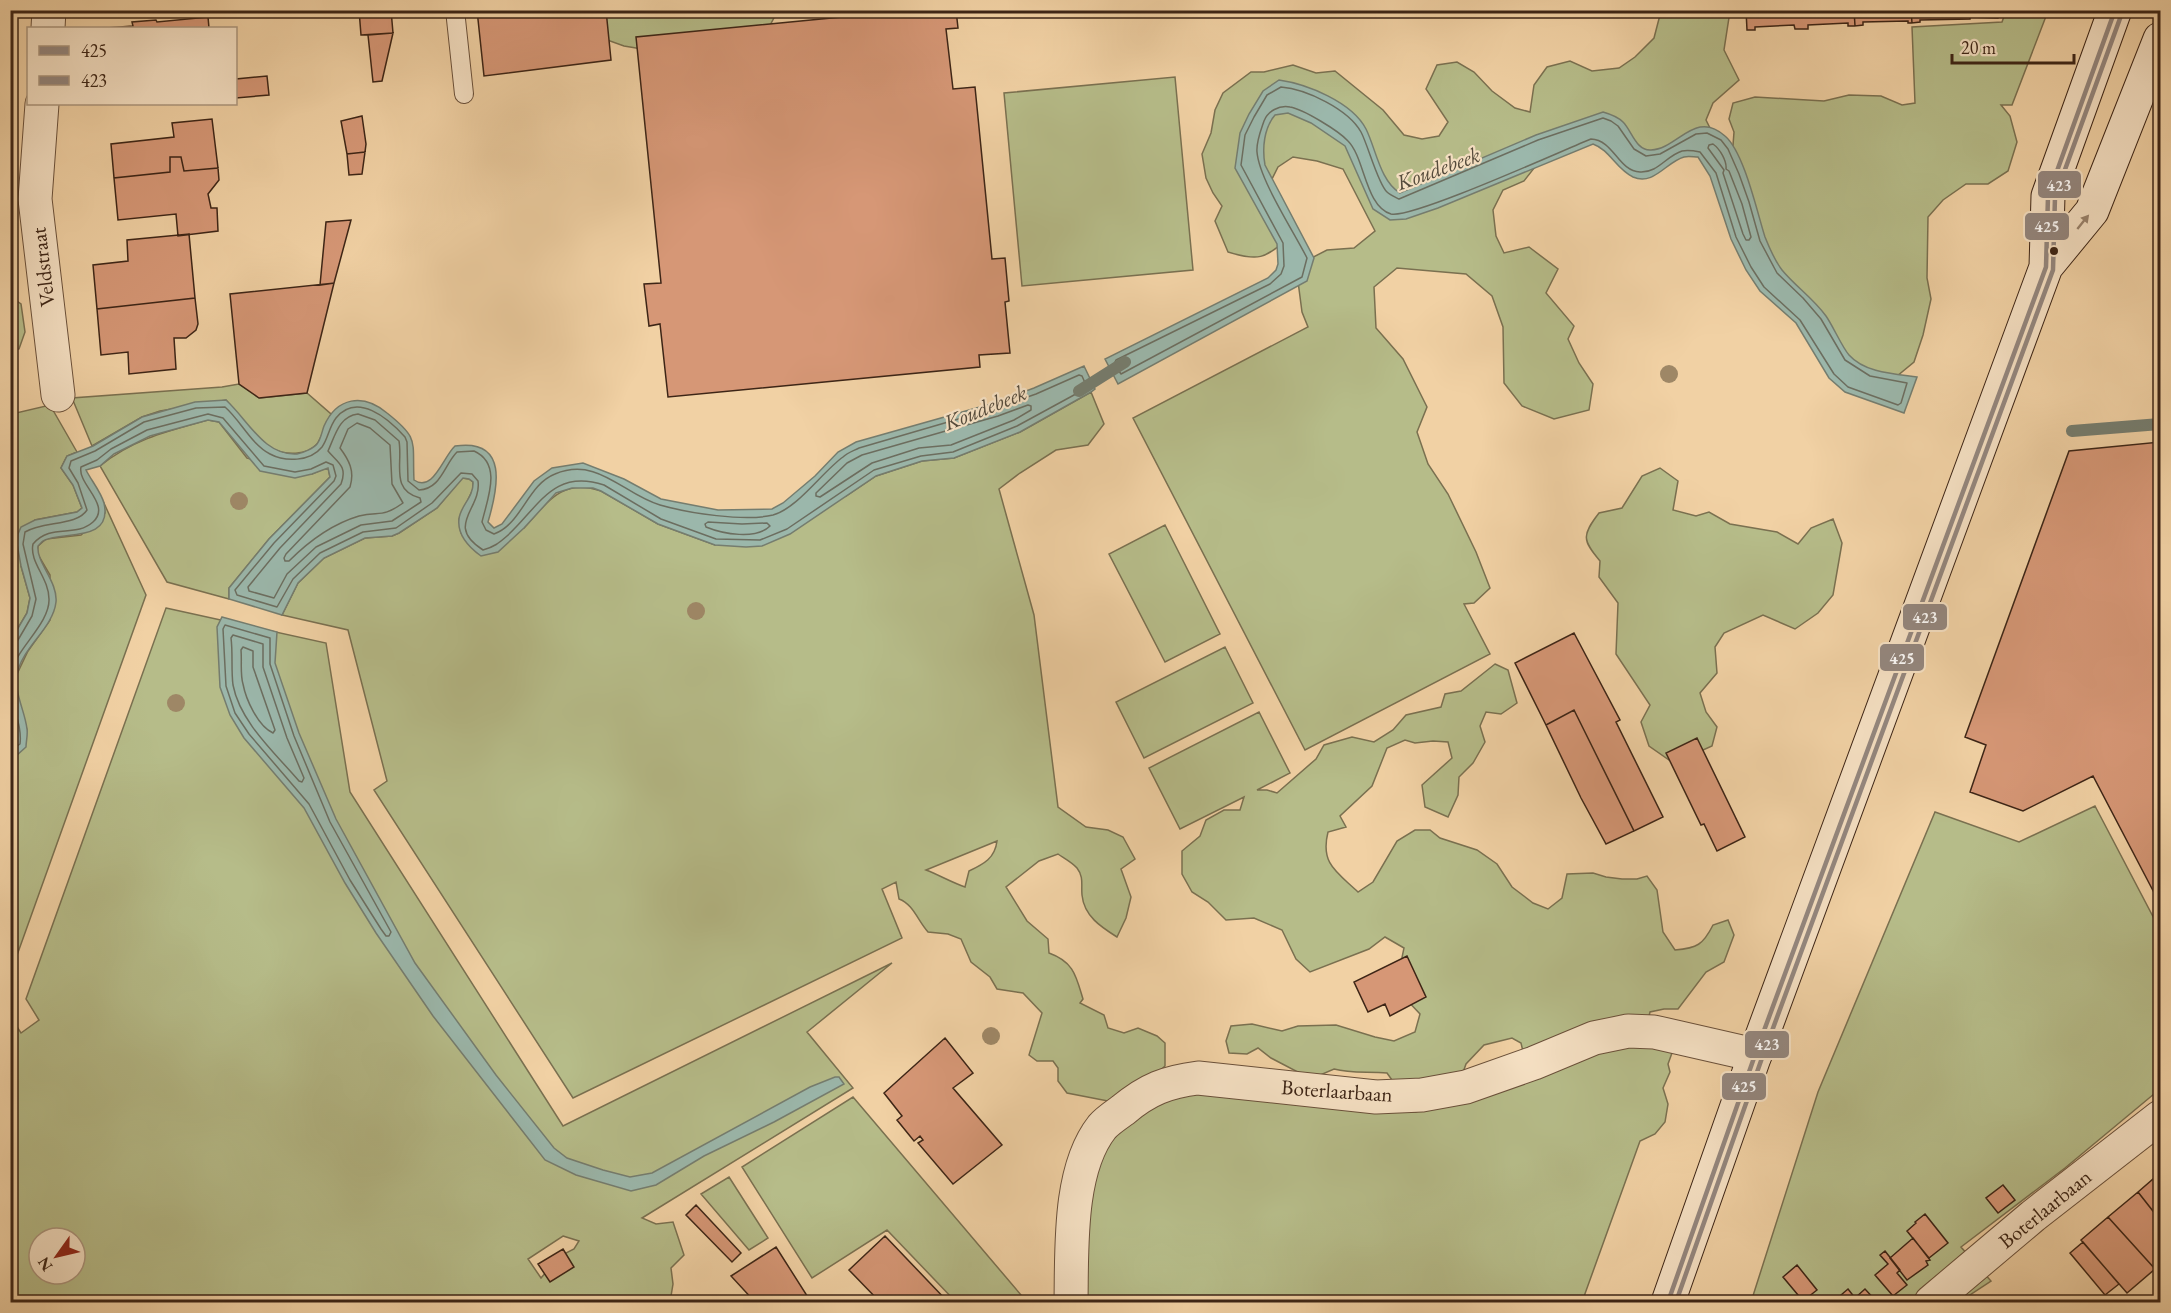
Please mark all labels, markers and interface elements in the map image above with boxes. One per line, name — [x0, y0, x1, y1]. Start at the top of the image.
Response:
legend — [27, 27, 237, 105]
scale bar — [1952, 27, 2074, 65]
text: 20 m — [1961, 36, 1996, 59]
text: 425 — [81, 39, 107, 62]
text: 423 — [81, 69, 107, 92]
water label: Koudebeek — [1391, 140, 1484, 197]
line badge: 423 — [2037, 170, 2082, 199]
text: 423 — [2046, 175, 2072, 196]
line badge: 425 — [2024, 212, 2070, 241]
one-way arrow — [2076, 214, 2088, 229]
text: 425 — [2034, 216, 2060, 237]
street label: Veldstraat — [24, 226, 61, 308]
unlabelled marker — [2048, 245, 2060, 257]
water label: Koudebeek — [938, 378, 1031, 438]
line badge: 423 — [1902, 603, 1948, 631]
text: 423 — [1912, 607, 1938, 628]
line badge: 425 — [1879, 643, 1925, 672]
text: 425 — [1889, 648, 1915, 669]
line badge: 423 — [1744, 1030, 1790, 1059]
text: 423 — [1754, 1034, 1780, 1055]
line badge: 425 — [1721, 1072, 1767, 1101]
street label: Boterlaarbaan — [1280, 1073, 1394, 1108]
text: 425 — [1731, 1076, 1757, 1097]
street label: Boterlaarbaan — [1993, 1163, 2097, 1254]
north arrow — [27, 1226, 87, 1286]
text: N — [33, 1253, 57, 1275]

